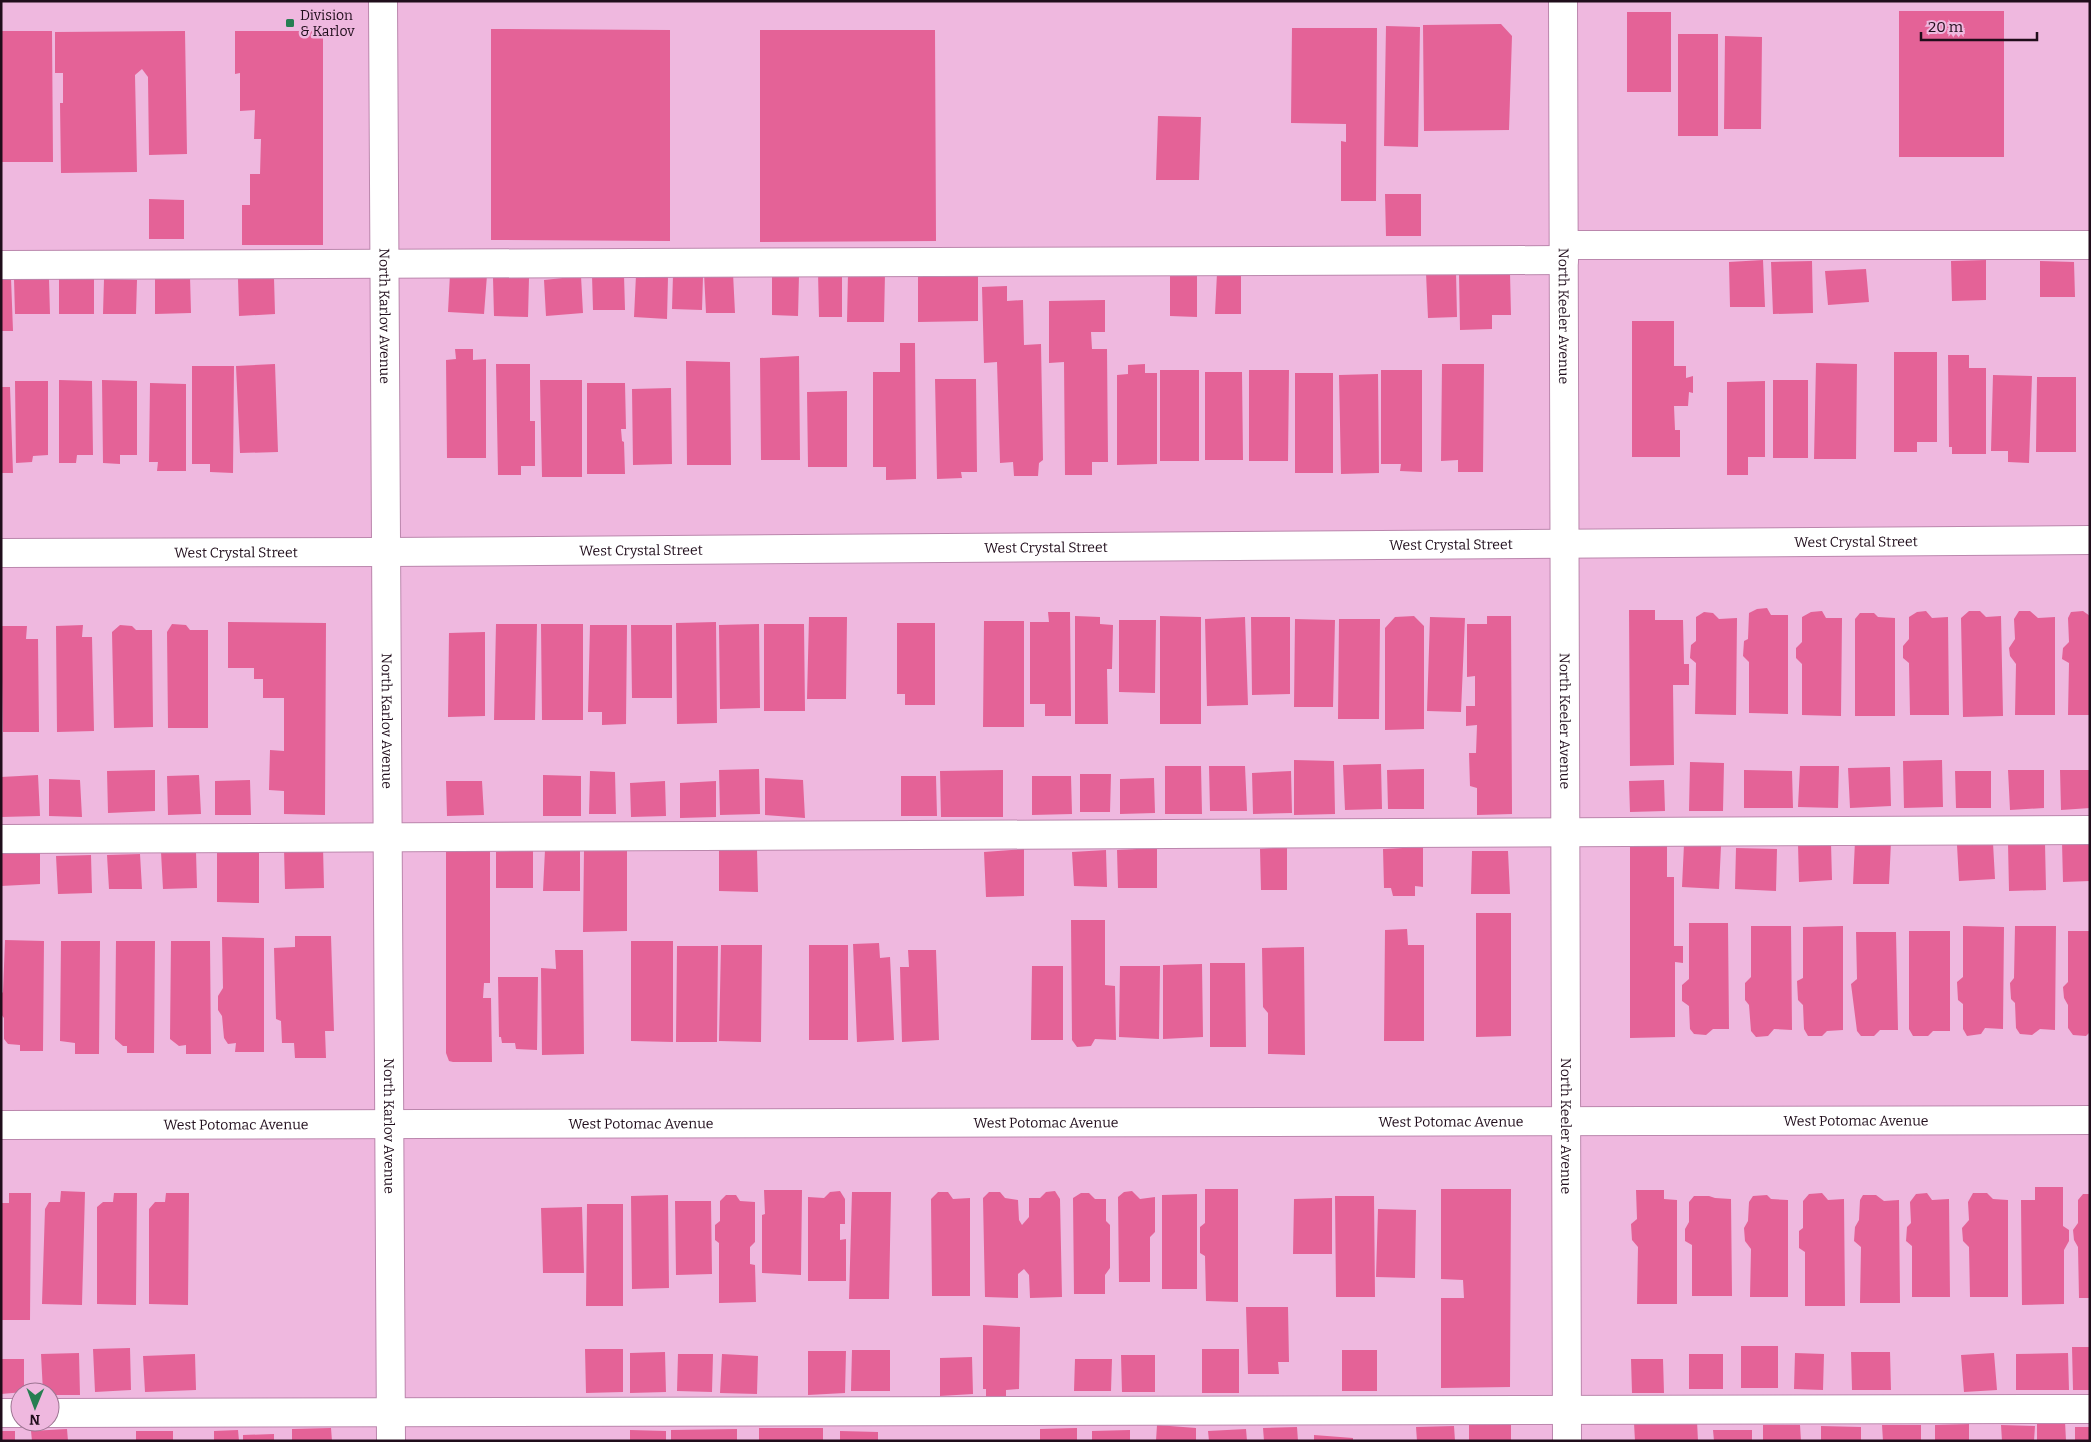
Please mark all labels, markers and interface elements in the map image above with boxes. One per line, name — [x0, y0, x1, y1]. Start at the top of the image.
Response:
place label: Division & Karlov — [300, 7, 355, 40]
scale bar — [1921, 10, 2037, 42]
marker: Division & Karlov — [284, 17, 296, 29]
text: 20 m — [1928, 18, 1964, 36]
street label: North Karlov Avenue — [375, 248, 393, 384]
street label: North Keeler Avenue — [1555, 248, 1572, 384]
street label: West Crystal Street — [1794, 533, 1918, 551]
street label: West Crystal Street — [1389, 536, 1513, 554]
street label: West Crystal Street — [984, 539, 1108, 557]
street label: West Crystal Street — [579, 542, 703, 560]
street label: West Crystal Street — [174, 544, 298, 562]
street label: North Karlov Avenue — [378, 653, 395, 789]
street label: North Keeler Avenue — [1556, 653, 1573, 789]
street label: North Karlov Avenue — [380, 1058, 398, 1194]
street label: North Keeler Avenue — [1557, 1058, 1574, 1194]
street label: West Potomac Avenue — [1783, 1112, 1929, 1130]
street label: West Potomac Avenue — [1378, 1113, 1524, 1131]
street label: West Potomac Avenue — [973, 1114, 1119, 1132]
street label: West Potomac Avenue — [568, 1115, 714, 1133]
street label: West Potomac Avenue — [163, 1116, 309, 1134]
north arrow — [10, 1382, 60, 1432]
text: N — [29, 1411, 40, 1428]

